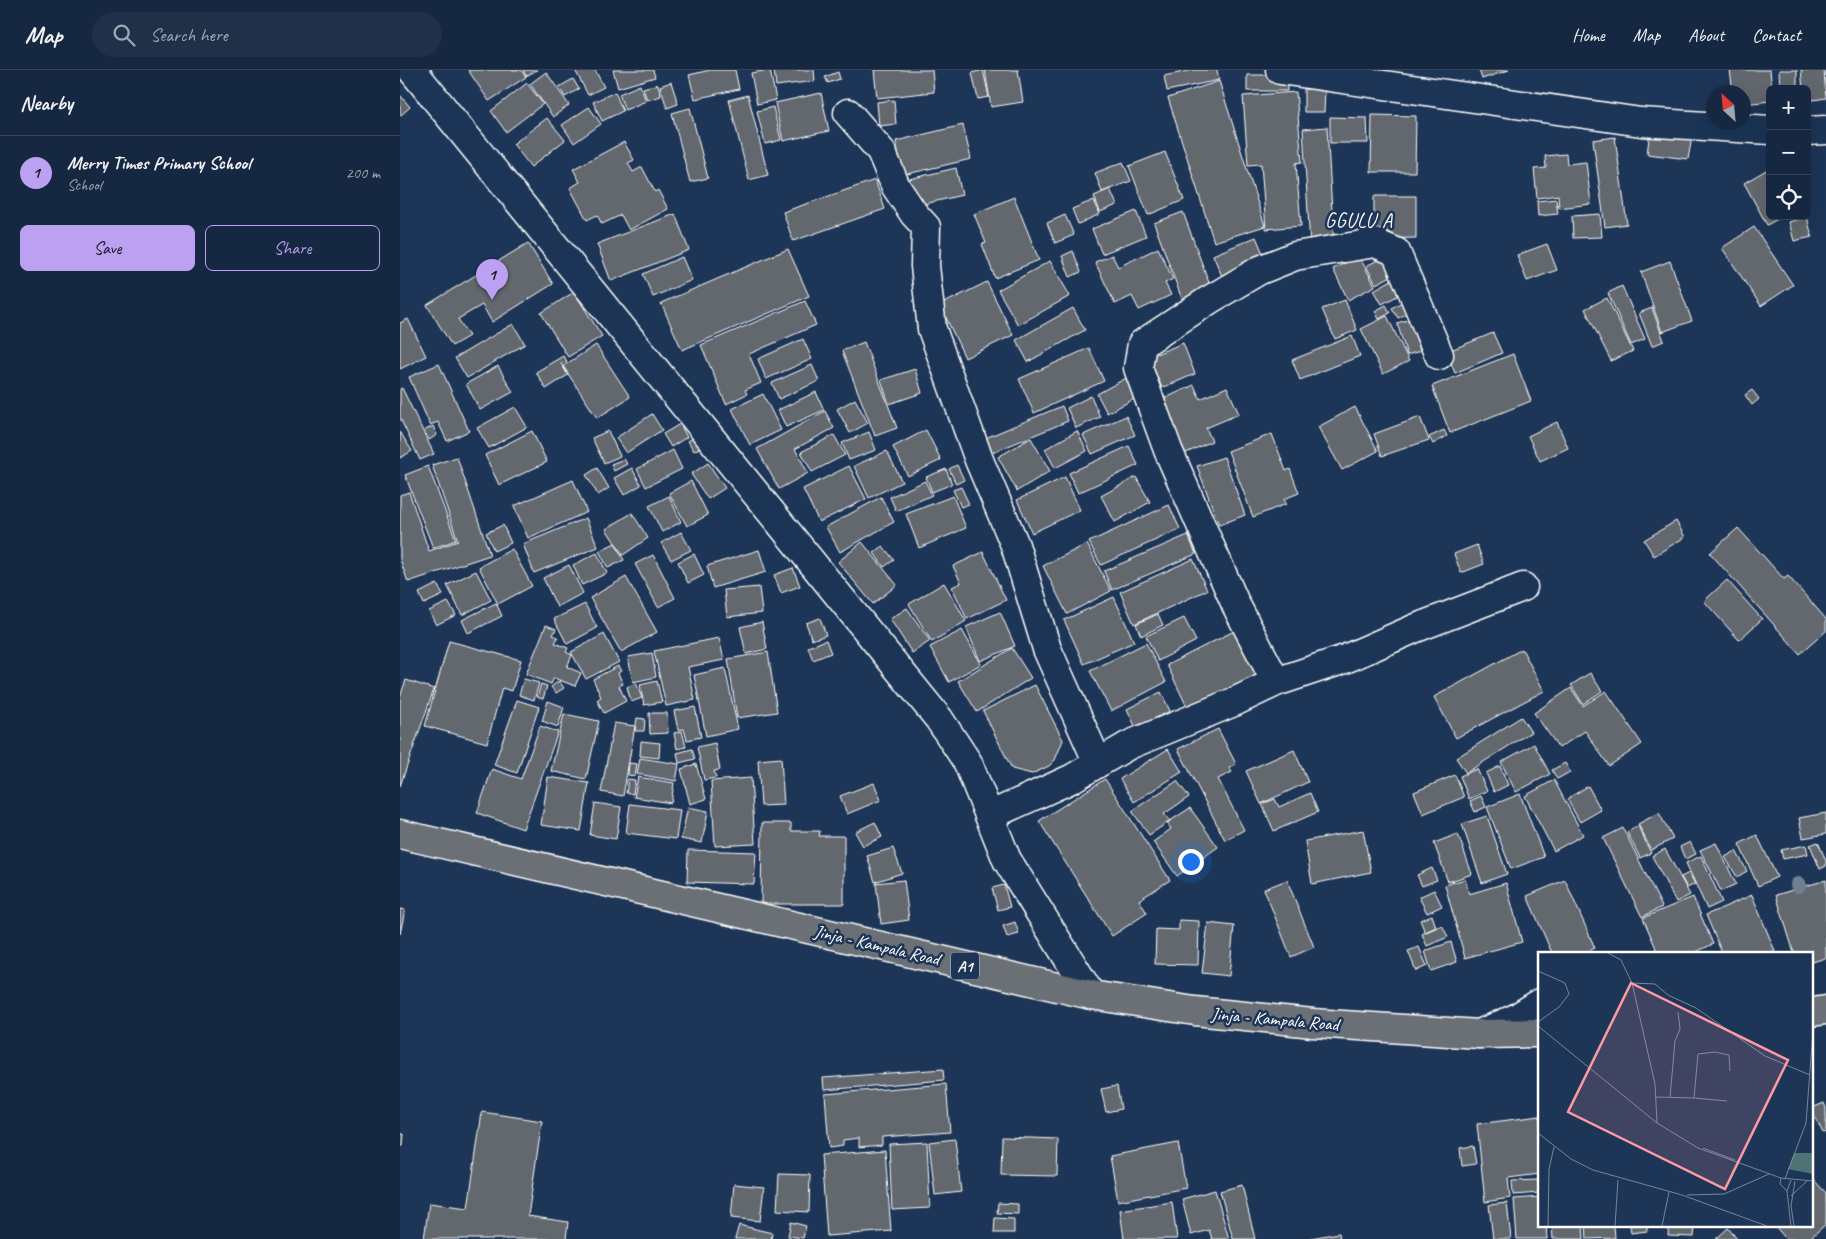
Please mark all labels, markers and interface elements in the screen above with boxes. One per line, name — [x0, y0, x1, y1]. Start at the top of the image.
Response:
search box — [92, 12, 442, 57]
text: Map — [25, 20, 62, 50]
icon: search — [110, 21, 138, 49]
text: Search here — [150, 23, 228, 47]
text: Home — [1572, 24, 1605, 46]
text: Map — [1633, 24, 1660, 46]
text: About — [1688, 24, 1724, 46]
text: Contact — [1752, 24, 1801, 46]
north arrow — [1706, 85, 1751, 130]
map controls — [1766, 85, 1811, 220]
button: + — [1766, 85, 1811, 130]
text: Nearby — [20, 90, 73, 116]
button: − — [1766, 130, 1811, 175]
text: Merry Times Primary School — [67, 151, 251, 175]
text: 1 — [32, 163, 40, 183]
text: 200 m — [346, 163, 380, 183]
text: School — [67, 175, 101, 195]
button: locate — [1766, 175, 1811, 220]
district label: GGULU A — [1325, 208, 1393, 233]
button: Save — [20, 225, 195, 271]
button: Share — [205, 225, 380, 271]
pin: 1 — [476, 259, 508, 300]
your location — [1178, 849, 1204, 875]
street label: Jinja - Kampala Road — [811, 920, 945, 971]
road number: A1 — [951, 952, 979, 979]
inset map — [1538, 952, 1814, 1226]
street label: Jinja - Kampala Road — [1209, 1002, 1343, 1036]

